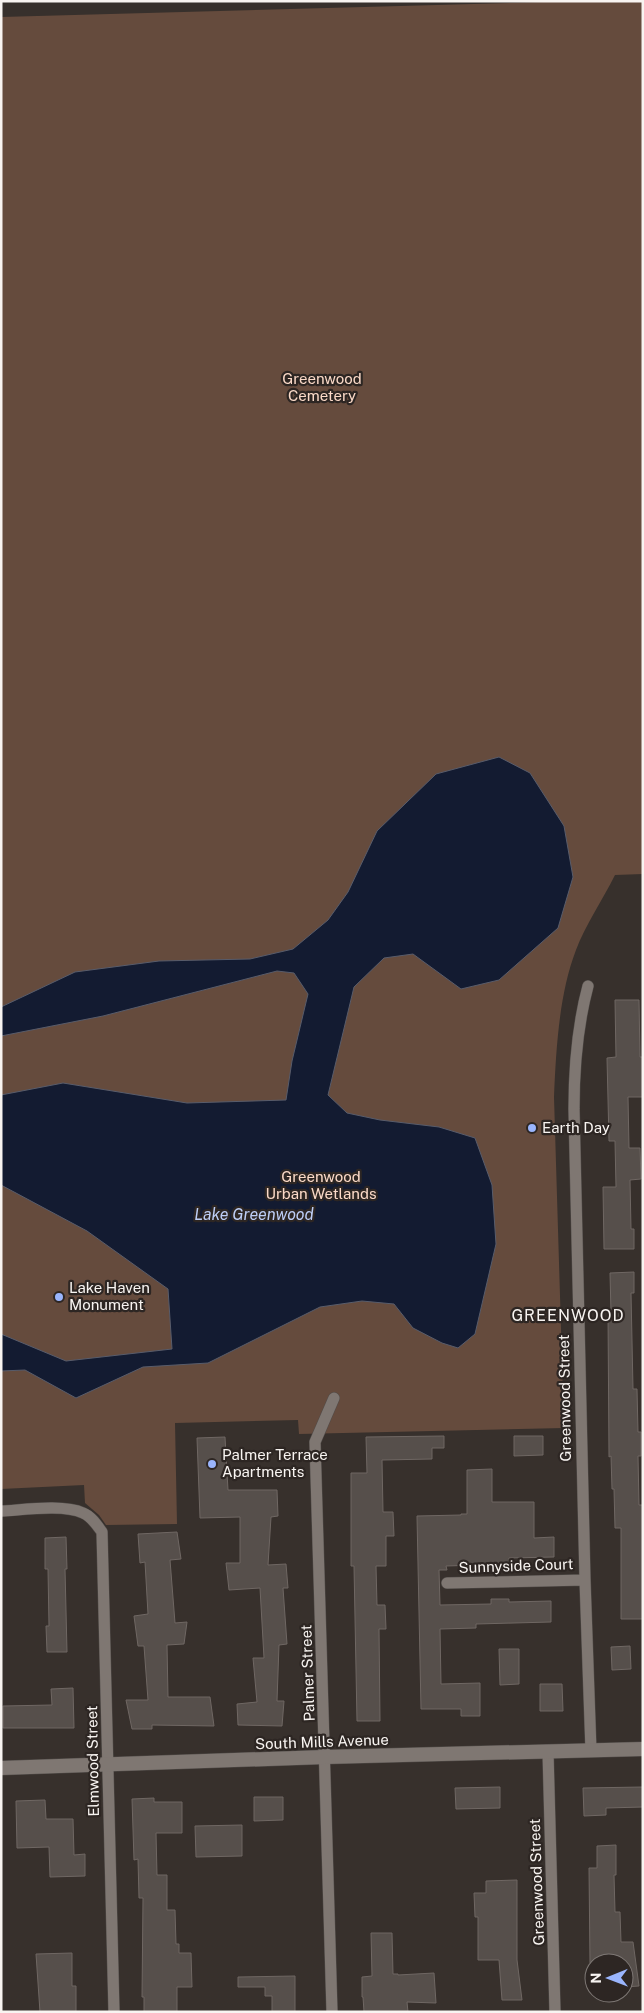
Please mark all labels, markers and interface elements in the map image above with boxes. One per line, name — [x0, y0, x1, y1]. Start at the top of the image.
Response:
park label: Greenwood Cemetery — [282, 370, 362, 404]
place label: Earth Day — [542, 1119, 610, 1136]
marker: Earth Day — [526, 1122, 538, 1134]
park label: Greenwood Urban Wetlands — [265, 1168, 377, 1202]
water label: Lake Greenwood — [194, 1205, 315, 1224]
place label: Lake Haven Monument — [69, 1279, 150, 1313]
marker: Lake Haven Monument — [53, 1291, 65, 1303]
district label: GREENWOOD — [511, 1306, 625, 1325]
street label: Greenwood Street — [555, 1334, 574, 1462]
place label: Palmer Terrace Apartments — [222, 1446, 328, 1480]
marker: Palmer Terrace Apartments — [206, 1458, 218, 1470]
street label: Sunnyside Court — [458, 1555, 574, 1576]
street label: Palmer Street — [297, 1624, 318, 1722]
street label: Elmwood Street — [83, 1705, 102, 1817]
street label: South Mills Avenue — [255, 1731, 389, 1752]
street label: Greenwood Street — [526, 1818, 547, 1946]
north arrow — [584, 1953, 634, 2003]
text: N — [588, 1973, 604, 1984]

